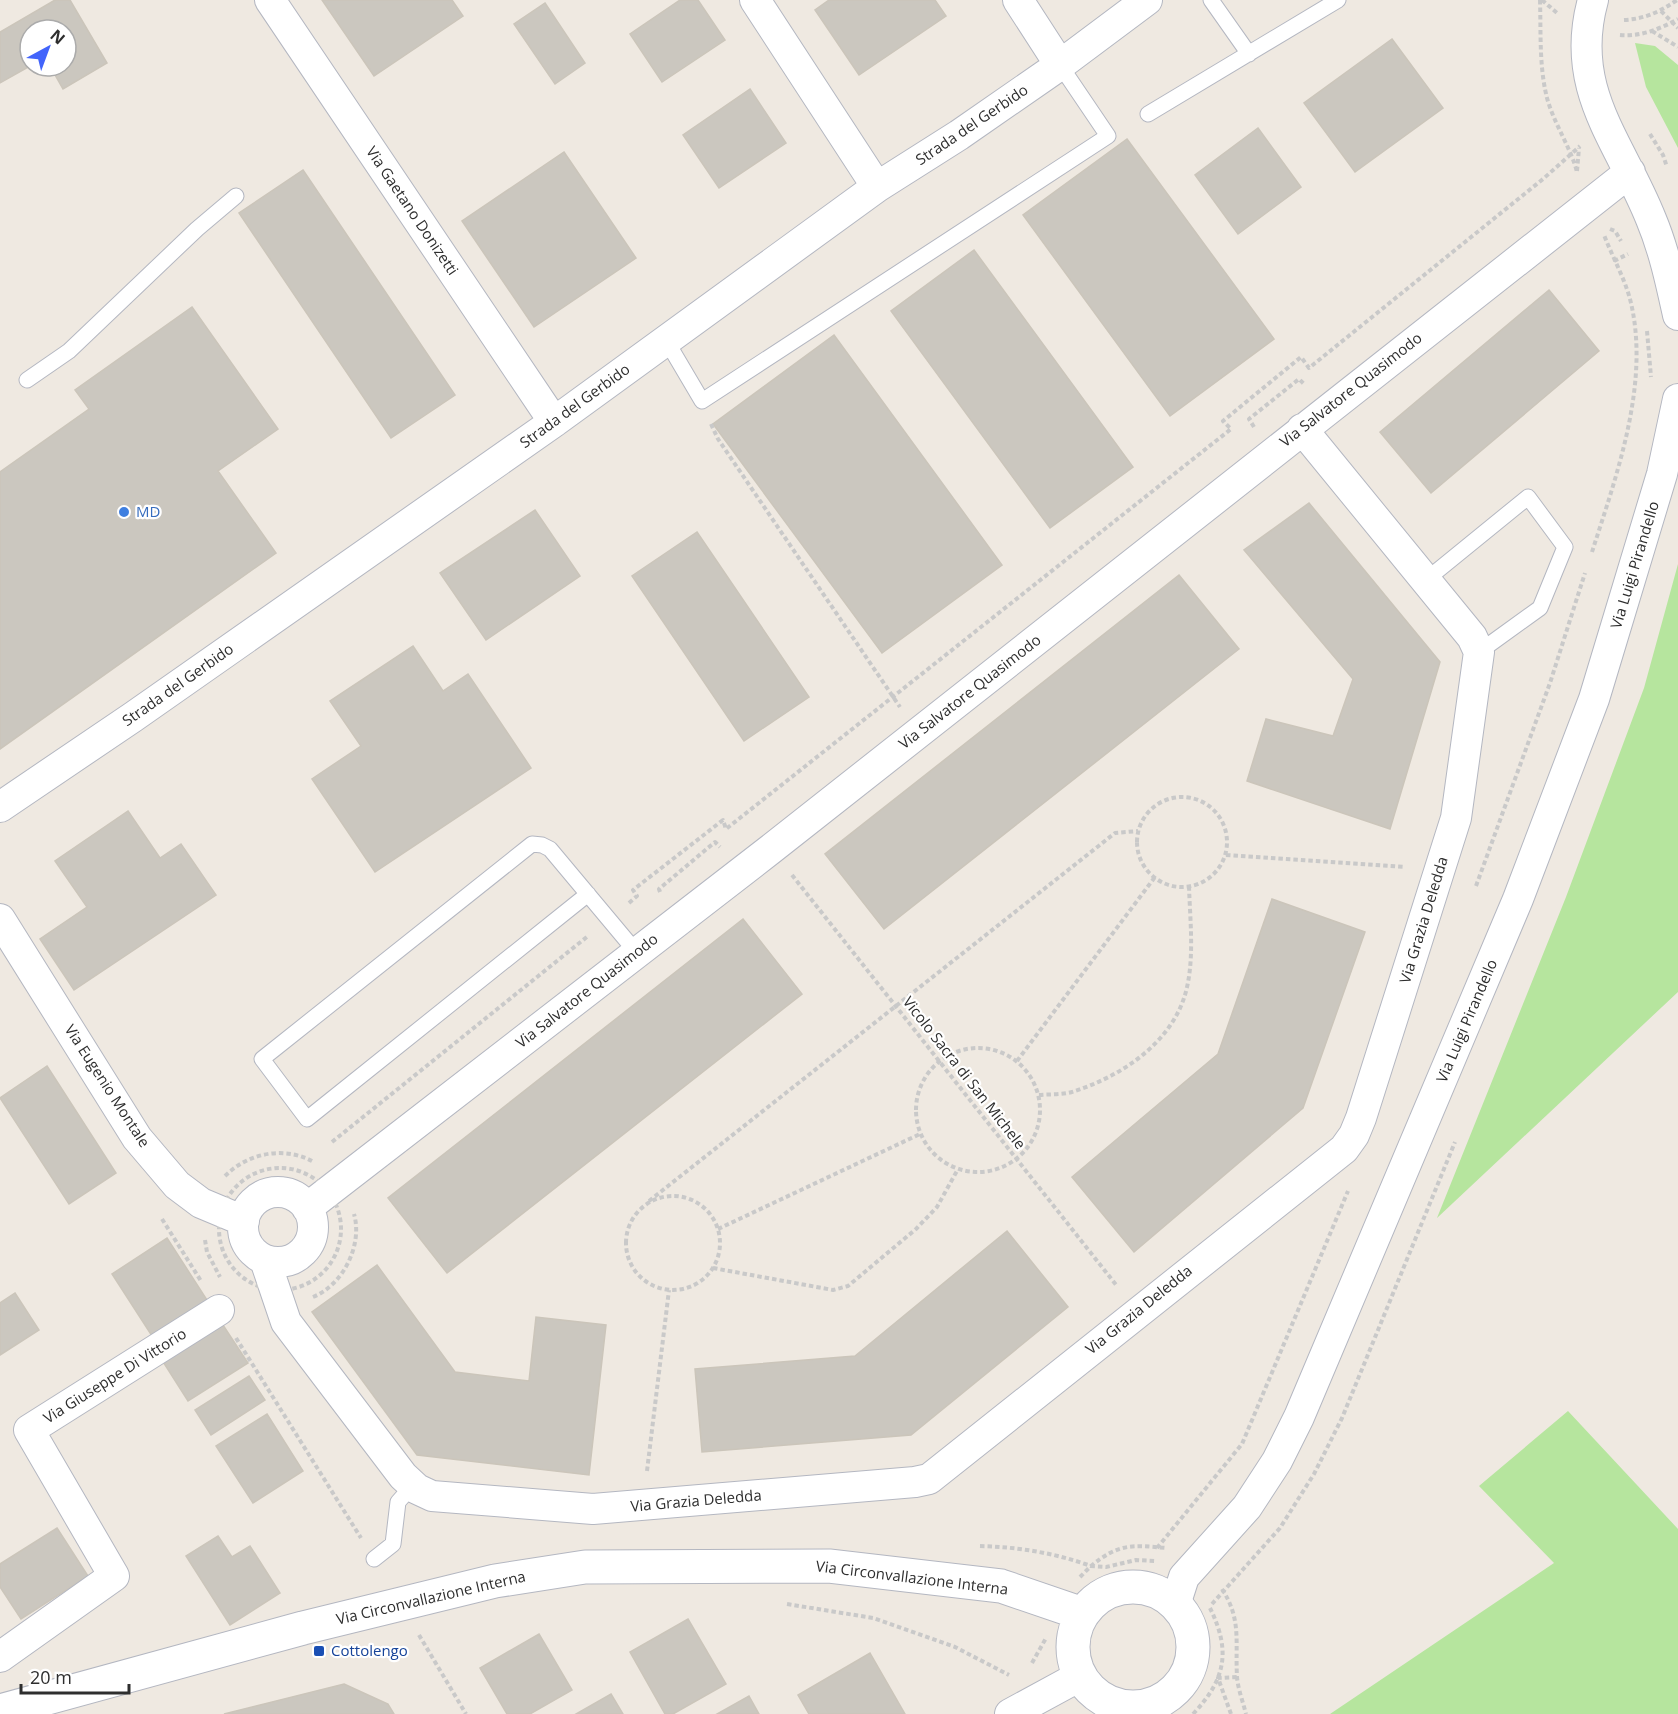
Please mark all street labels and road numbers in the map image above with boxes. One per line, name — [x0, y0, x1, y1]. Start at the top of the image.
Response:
street label: Strada del Gerbido — [911, 79, 1031, 169]
street label: Via Gaetano Donizetti — [362, 142, 463, 279]
street label: Via Salvatore Quasimodo — [1275, 327, 1426, 451]
street label: Strada del Gerbido — [515, 358, 633, 452]
street label: Via Luigi Pirandello — [1605, 499, 1663, 631]
street label: Via Salvatore Quasimodo — [894, 629, 1045, 753]
street label: Strada del Gerbido — [118, 638, 237, 730]
street label: Via Grazia Deledda — [1394, 854, 1452, 986]
street label: Via Salvatore Quasimodo — [511, 928, 662, 1052]
street label: Via Luigi Pirandello — [1431, 956, 1501, 1085]
street label: Vicolo Sacra di San Michele — [899, 992, 1031, 1153]
street label: Via Eugenio Montale — [61, 1020, 155, 1151]
street label: Via Grazia Deledda — [1081, 1260, 1196, 1358]
street label: Via Giuseppe Di Vittorio — [39, 1323, 190, 1427]
street label: Via Grazia Deledda — [629, 1484, 762, 1516]
street label: Via Circonvallazione Interna — [815, 1555, 1009, 1599]
street label: Via Circonvallazione Interna — [334, 1566, 527, 1629]

